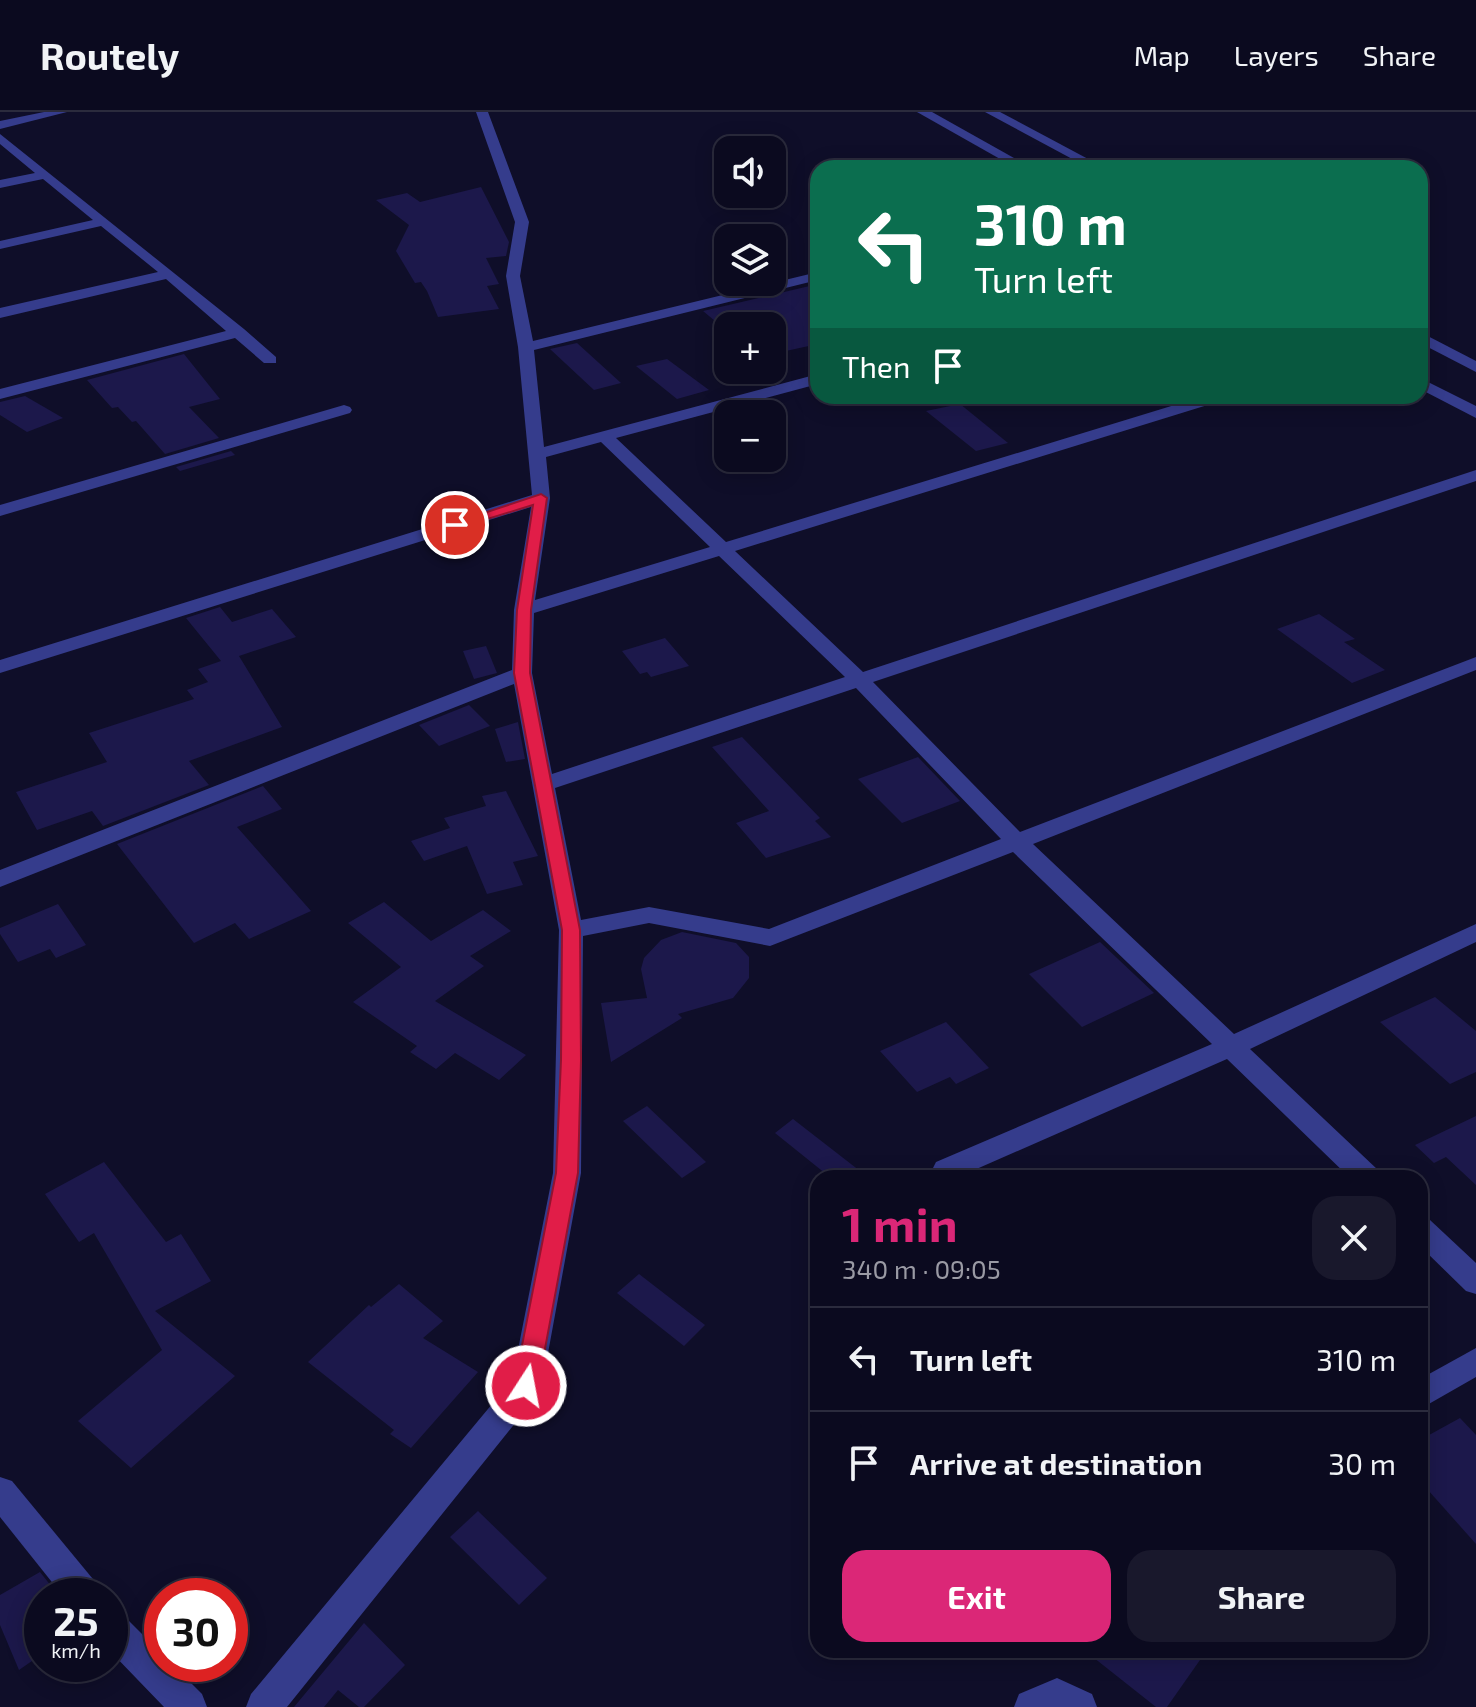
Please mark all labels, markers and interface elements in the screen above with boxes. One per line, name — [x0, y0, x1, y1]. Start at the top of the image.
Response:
text: Routely — [40, 32, 179, 78]
text: Map — [1134, 38, 1190, 72]
text: Layers — [1234, 38, 1319, 72]
text: Share — [1363, 38, 1436, 72]
map controls — [714, 136, 786, 472]
button: sound — [714, 136, 786, 208]
text: 310 m — [974, 189, 1127, 256]
icon: left — [842, 192, 946, 296]
button: layers — [714, 224, 786, 296]
text: Turn left — [974, 257, 1113, 300]
button: + — [714, 312, 786, 384]
icon: arrive — [926, 344, 970, 388]
text: Then — [842, 348, 910, 384]
button: − — [714, 400, 786, 472]
pin — [421, 491, 489, 559]
icon: arrive — [433, 503, 477, 547]
text: 1 min — [842, 1194, 958, 1252]
button: close — [1312, 1196, 1396, 1280]
text: 340 m · 09:05 — [842, 1253, 1001, 1284]
icon: left — [842, 1337, 886, 1381]
text: Turn left — [910, 1341, 1032, 1377]
text: 310 m — [1316, 1341, 1396, 1377]
position arrow — [484, 1344, 568, 1428]
icon: arrive — [842, 1441, 886, 1485]
text: Arrive at destination — [910, 1445, 1202, 1481]
text: 30 m — [1328, 1445, 1396, 1481]
button: Exit — [842, 1550, 1111, 1642]
button: Share — [1127, 1550, 1396, 1642]
speed limit sign: 30 — [144, 1578, 248, 1682]
text: 25 — [53, 1596, 99, 1644]
text: km/h — [51, 1638, 101, 1662]

